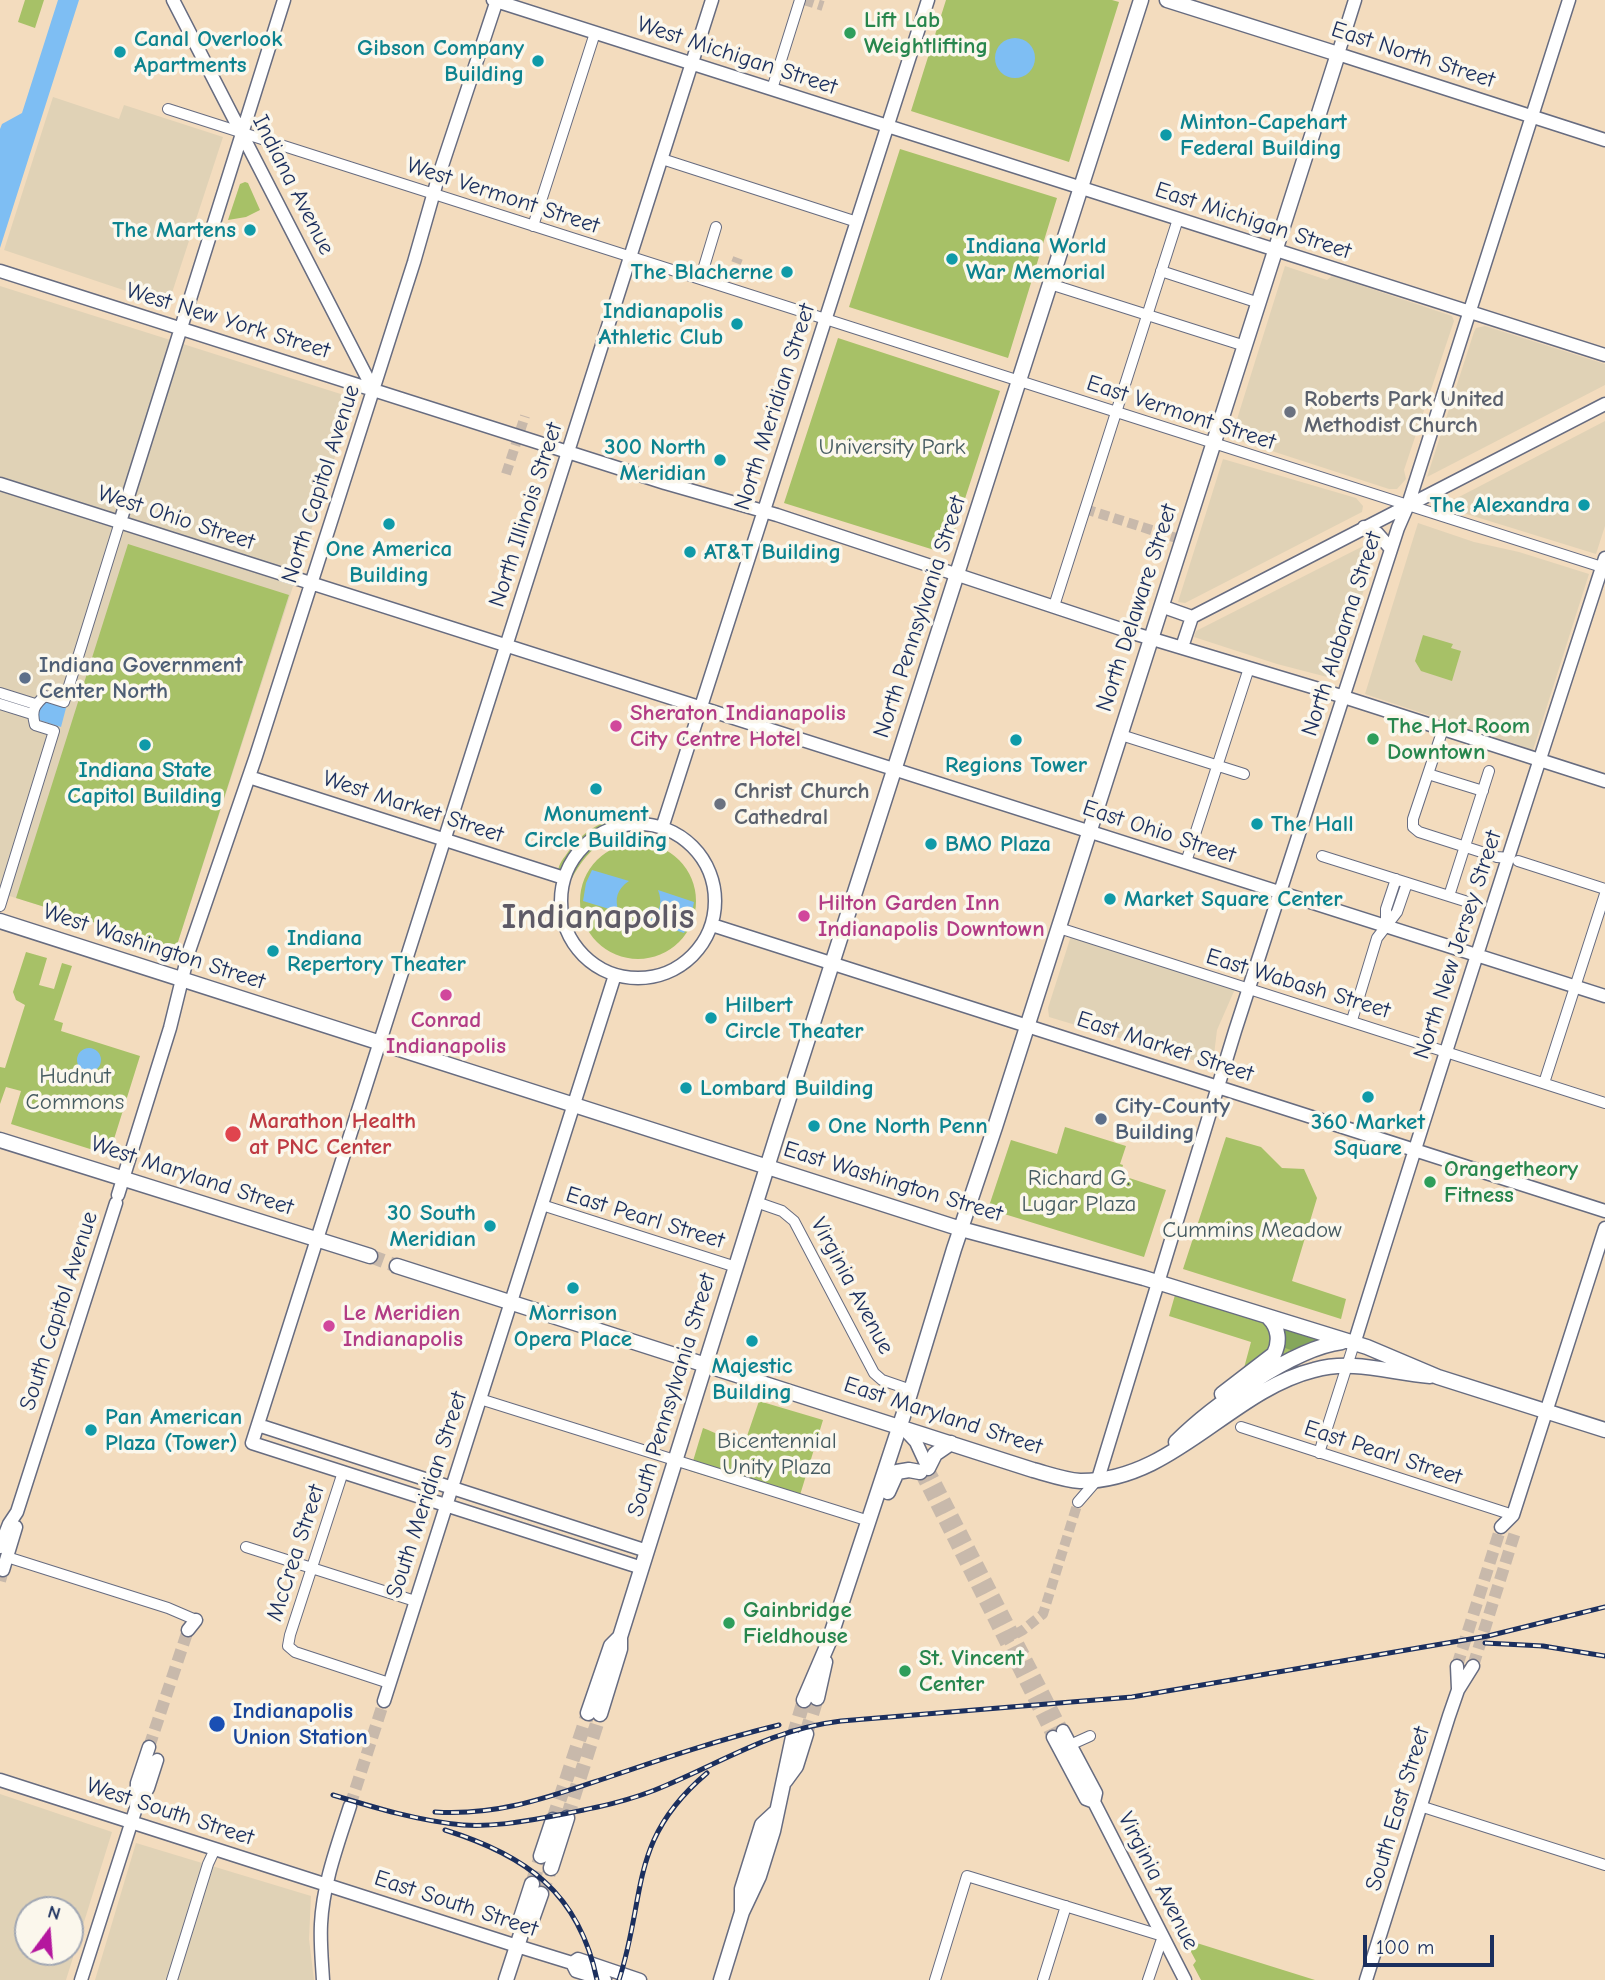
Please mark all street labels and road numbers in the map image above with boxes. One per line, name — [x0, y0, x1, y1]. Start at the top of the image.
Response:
street label: West Michigan Street — [633, 11, 841, 101]
street label: East North Street — [1328, 16, 1498, 94]
street label: Indiana Avenue — [246, 110, 340, 260]
street label: West Vermont Street — [403, 152, 603, 240]
street label: East Michigan Street — [1151, 176, 1355, 266]
street label: West New York Street — [123, 277, 333, 365]
street label: North Meridian Street — [729, 300, 821, 514]
street label: East Vermont Street — [1083, 369, 1279, 457]
street label: North Capitol Avenue — [276, 381, 366, 587]
street label: North Illinois Street — [483, 419, 569, 611]
street label: West Ohio Street — [94, 480, 258, 556]
street label: North Pennsylvania Street — [868, 492, 972, 742]
street label: North Delaware Street — [1090, 501, 1184, 715]
street label: North Alabama Street — [1296, 528, 1388, 740]
street label: West Market Street — [319, 765, 507, 849]
street label: East Ohio Street — [1079, 794, 1239, 870]
street label: North New Jersey Street — [1408, 827, 1508, 1063]
street label: West Washington Street — [39, 898, 269, 996]
street label: East Wabash Street — [1203, 943, 1393, 1025]
street label: East Market Street — [1073, 1005, 1257, 1089]
street label: West Maryland Street — [87, 1130, 297, 1222]
street label: East Washington Street — [780, 1135, 1006, 1229]
street label: East Pearl Street — [562, 1181, 728, 1255]
street label: South Capitol Avenue — [14, 1208, 104, 1414]
street label: Virginia Avenue — [804, 1213, 900, 1359]
street label: South Pennsylvania Street — [622, 1270, 722, 1520]
street label: East Maryland Street — [840, 1371, 1046, 1461]
street label: South Meridian Street — [381, 1388, 473, 1602]
street label: East Pearl Street — [1301, 1414, 1465, 1492]
street label: McCrea Street — [261, 1481, 331, 1625]
street label: South East Street — [1360, 1724, 1436, 1894]
street label: West South Street — [83, 1772, 257, 1852]
street label: Virginia Avenue — [1111, 1807, 1205, 1955]
street label: East South Street — [371, 1865, 541, 1943]

